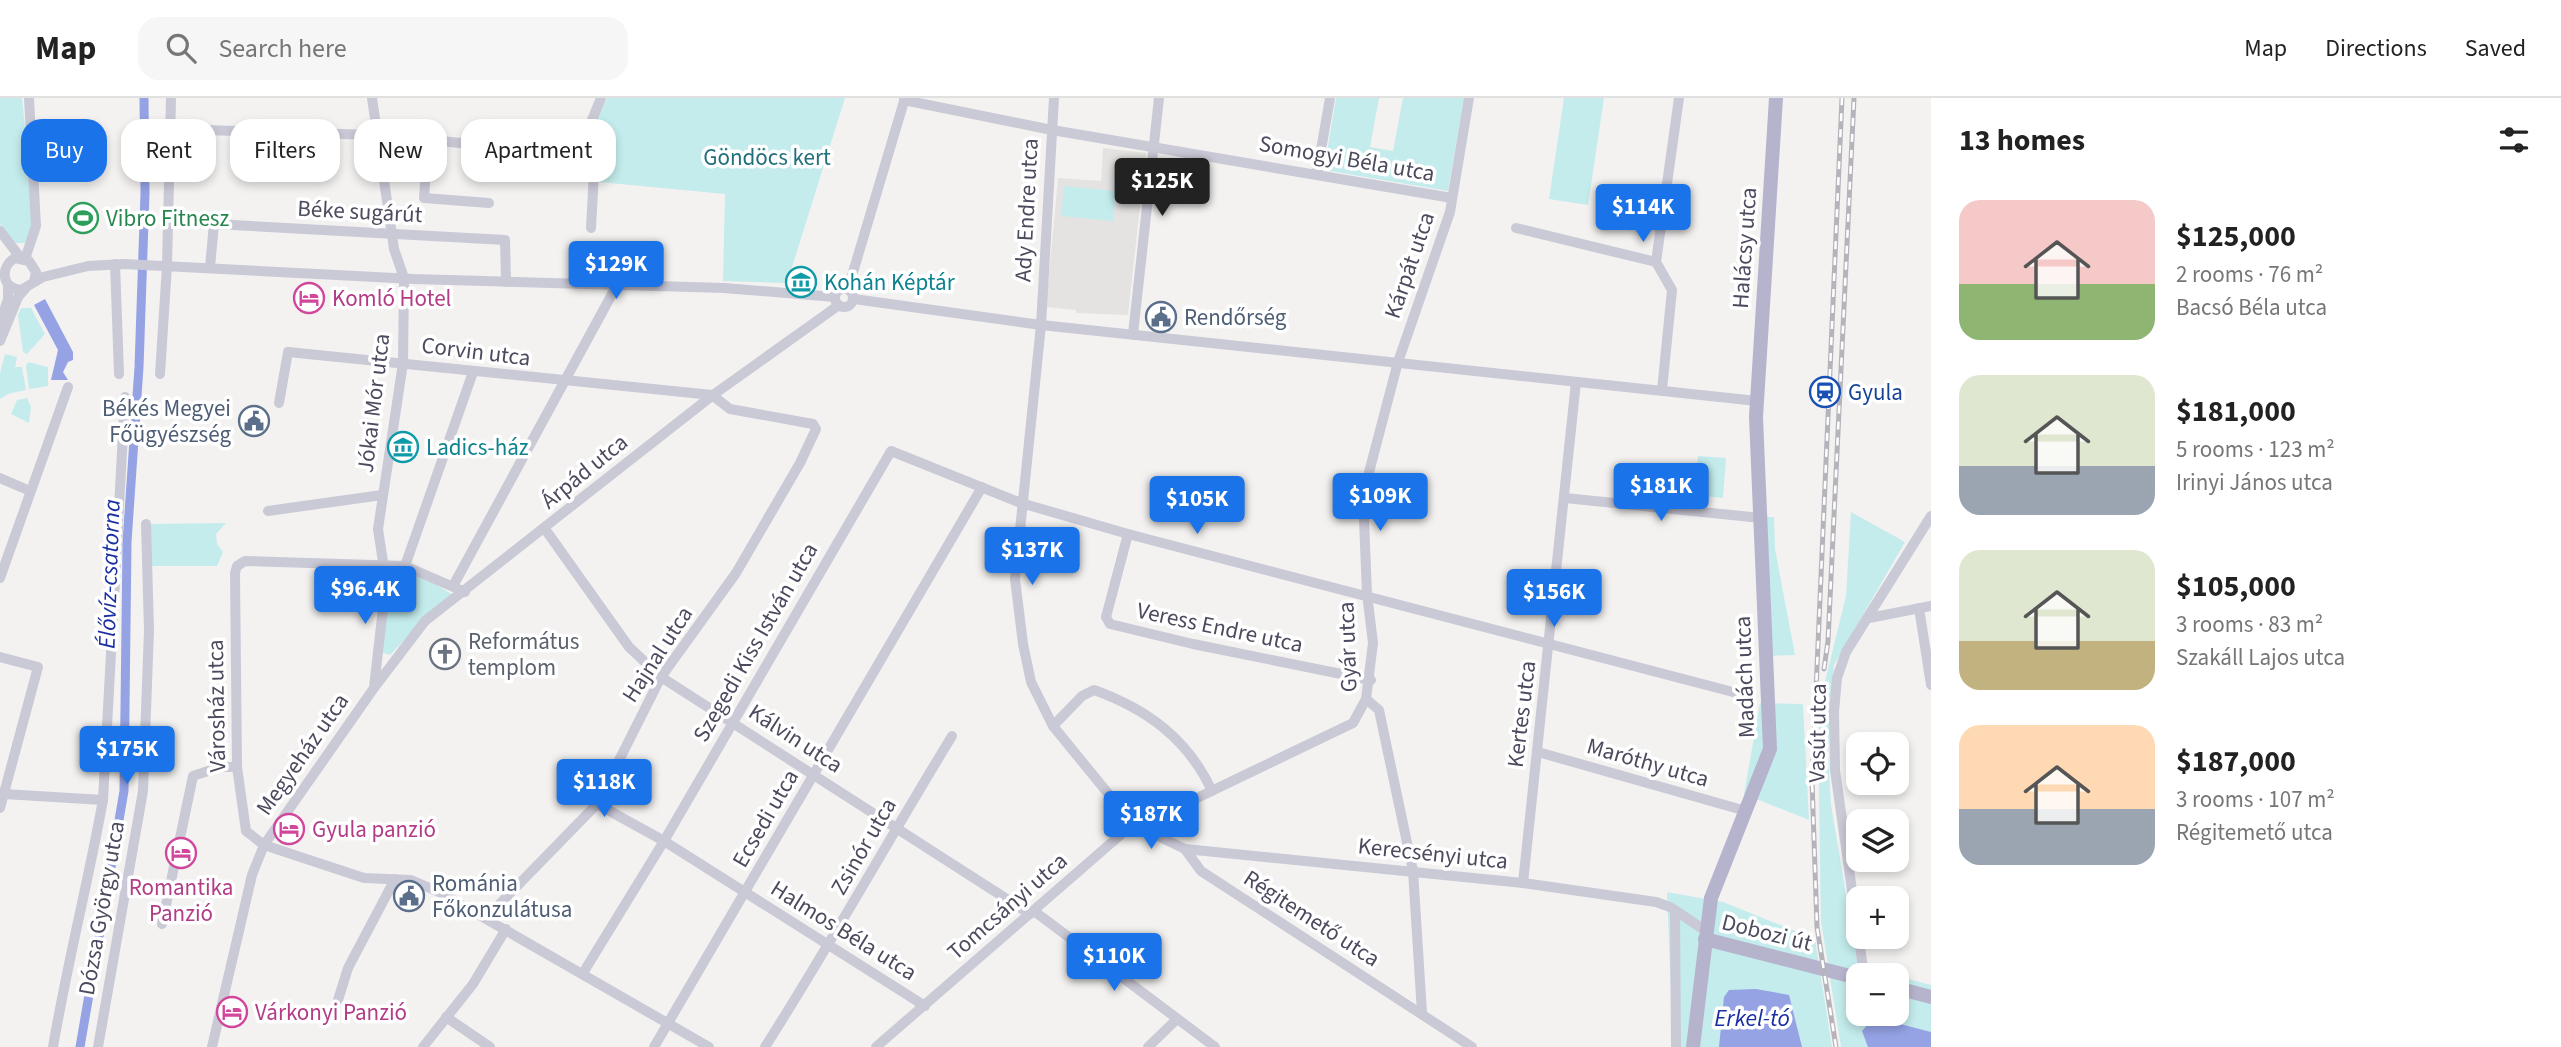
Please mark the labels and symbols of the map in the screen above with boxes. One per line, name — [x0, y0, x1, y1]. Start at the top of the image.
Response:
street label: Somogyi Béla utca — [1256, 127, 1437, 190]
street label: Ady Endre utca — [1006, 137, 1047, 283]
park label: Göndöcs kert — [703, 141, 831, 174]
pin: $125K — [1113, 158, 1211, 218]
pin: $114K — [1594, 184, 1692, 244]
street label: Halácsy utca — [1724, 186, 1765, 310]
street label: Béke sugárút — [297, 192, 424, 231]
sports icon: Vibro Fitnesz — [66, 201, 100, 235]
place label: Vibro Fitnesz — [106, 202, 229, 235]
street label: Kárpát utca — [1376, 207, 1443, 323]
pin: $129K — [567, 242, 665, 301]
museum icon: Kohán Képtár — [784, 265, 818, 299]
place label: Kohán Képtár — [824, 266, 956, 299]
hotel icon: Komló Hotel — [292, 281, 326, 315]
place label: Komló Hotel — [332, 282, 451, 315]
public building icon: Rendőrség — [1144, 300, 1178, 334]
place label: Rendőrség — [1184, 301, 1287, 334]
street label: Corvin utca — [420, 328, 532, 375]
street label: Jókai Mór utca — [349, 332, 398, 475]
station icon: Gyula — [1808, 375, 1842, 409]
place label: Gyula — [1848, 376, 1903, 409]
place label: Békés Megyei Főügyészség — [102, 392, 231, 451]
public building icon: Békés Megyei Főügyészség — [237, 404, 271, 438]
street label: Árpád utca — [534, 426, 635, 517]
museum icon: Ladics-ház — [386, 430, 420, 464]
place label: Ladics-ház — [426, 431, 529, 464]
pin: $181K — [1612, 464, 1710, 523]
pin: $109K — [1331, 474, 1429, 533]
pin: $105K — [1148, 476, 1246, 536]
water label: Élővíz-csatorna — [89, 498, 130, 649]
pin: $137K — [983, 528, 1081, 587]
street label: Szegedi Kiss István utca — [685, 536, 826, 748]
pin: $96.4K — [308, 566, 422, 626]
pin: $156K — [1505, 570, 1603, 629]
street label: Veress Endre utca — [1134, 594, 1306, 661]
street label: Hajnal utca — [614, 600, 701, 709]
street label: Gyár utca — [1329, 601, 1366, 693]
street label: Madách utca — [1726, 615, 1763, 739]
place label: Református templom — [468, 625, 579, 684]
church icon: Református templom — [428, 637, 462, 671]
street label: Városház utca — [199, 639, 234, 773]
street label: Kertes utca — [1499, 659, 1544, 769]
street label: Vasút utca — [1800, 683, 1835, 783]
street label: Megyeház utca — [248, 687, 357, 822]
street label: Kálvin utca — [742, 696, 849, 781]
pin: $175K — [78, 726, 176, 786]
street label: Maróthy utca — [1583, 729, 1713, 796]
pin: $118K — [555, 760, 653, 819]
street label: Ecsedi utca — [724, 763, 807, 873]
street label: Zsinór utca — [822, 792, 905, 901]
pin: $187K — [1102, 792, 1200, 851]
hotel icon: Gyula panzió — [272, 812, 306, 846]
place label: Gyula panzió — [312, 813, 436, 846]
street label: Dózsa György utca — [70, 818, 133, 998]
street label: Kerecsényi utca — [1356, 829, 1510, 878]
hotel icon: Romantika Panzió — [164, 836, 198, 870]
street label: Tomcsányi utca — [940, 845, 1075, 968]
street label: Régitemető utca — [1237, 862, 1386, 975]
place label: Románia Főkonzulátusa — [432, 867, 572, 926]
place label: Romantika Panzió — [129, 871, 233, 930]
street label: Halmos Béla utca — [764, 872, 923, 989]
public building icon: Románia Főkonzulátusa — [392, 879, 426, 913]
street label: Dobozi út — [1718, 905, 1816, 960]
pin: $110K — [1065, 934, 1163, 993]
hotel icon: Várkonyi Panzió — [215, 995, 249, 1029]
place label: Várkonyi Panzió — [255, 996, 407, 1029]
water label: Erkel-tó — [1714, 1001, 1790, 1036]

